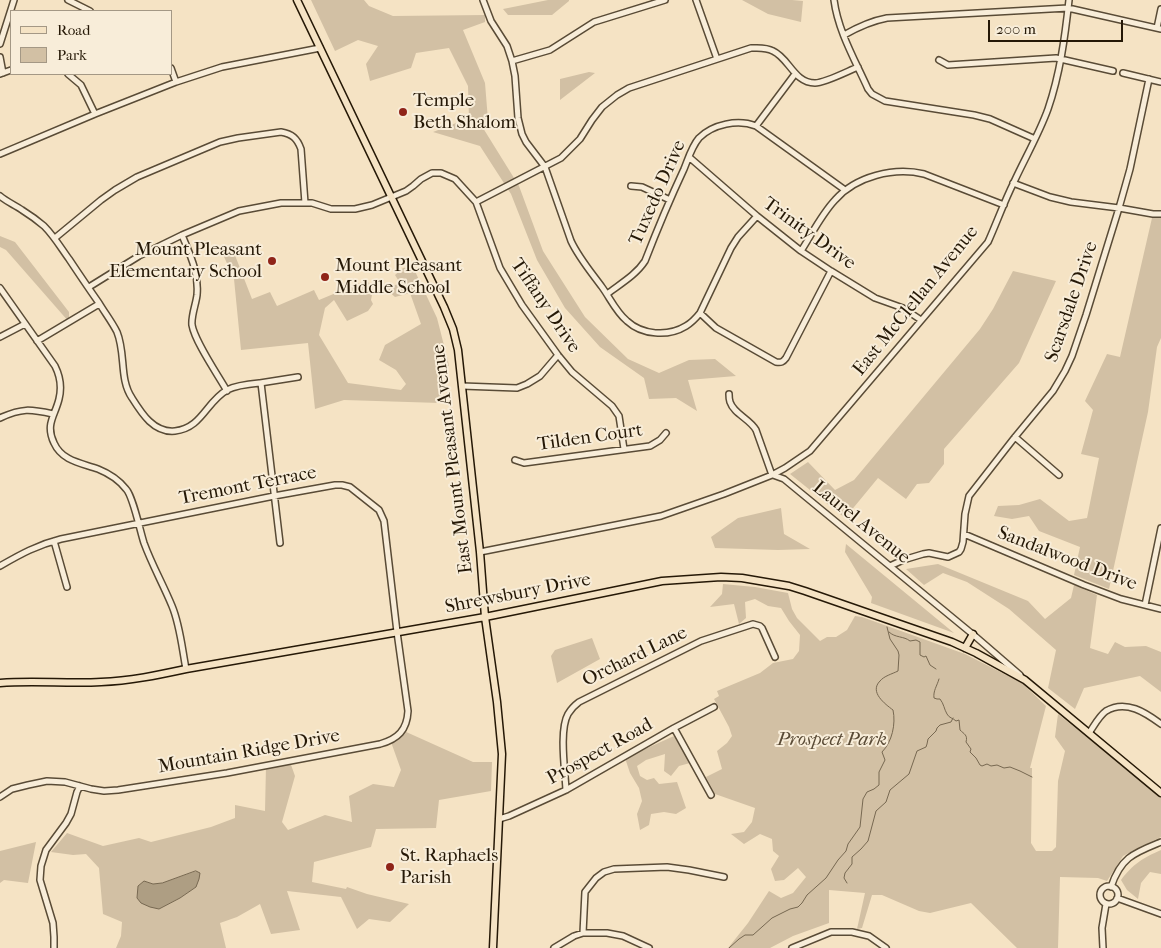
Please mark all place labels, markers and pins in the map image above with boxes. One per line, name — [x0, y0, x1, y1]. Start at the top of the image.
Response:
place label: Temple Beth Shalom — [413, 90, 516, 134]
marker: Temple Beth Shalom — [397, 106, 409, 118]
place label: Mount Pleasant Elementary School — [109, 239, 262, 283]
marker: Mount Pleasant Elementary School — [266, 255, 278, 267]
place label: Mount Pleasant Middle School — [335, 255, 462, 299]
marker: Mount Pleasant Middle School — [319, 271, 331, 283]
place label: St. Raphaels Parish — [400, 845, 498, 889]
marker: St. Raphaels Parish — [384, 861, 396, 873]

